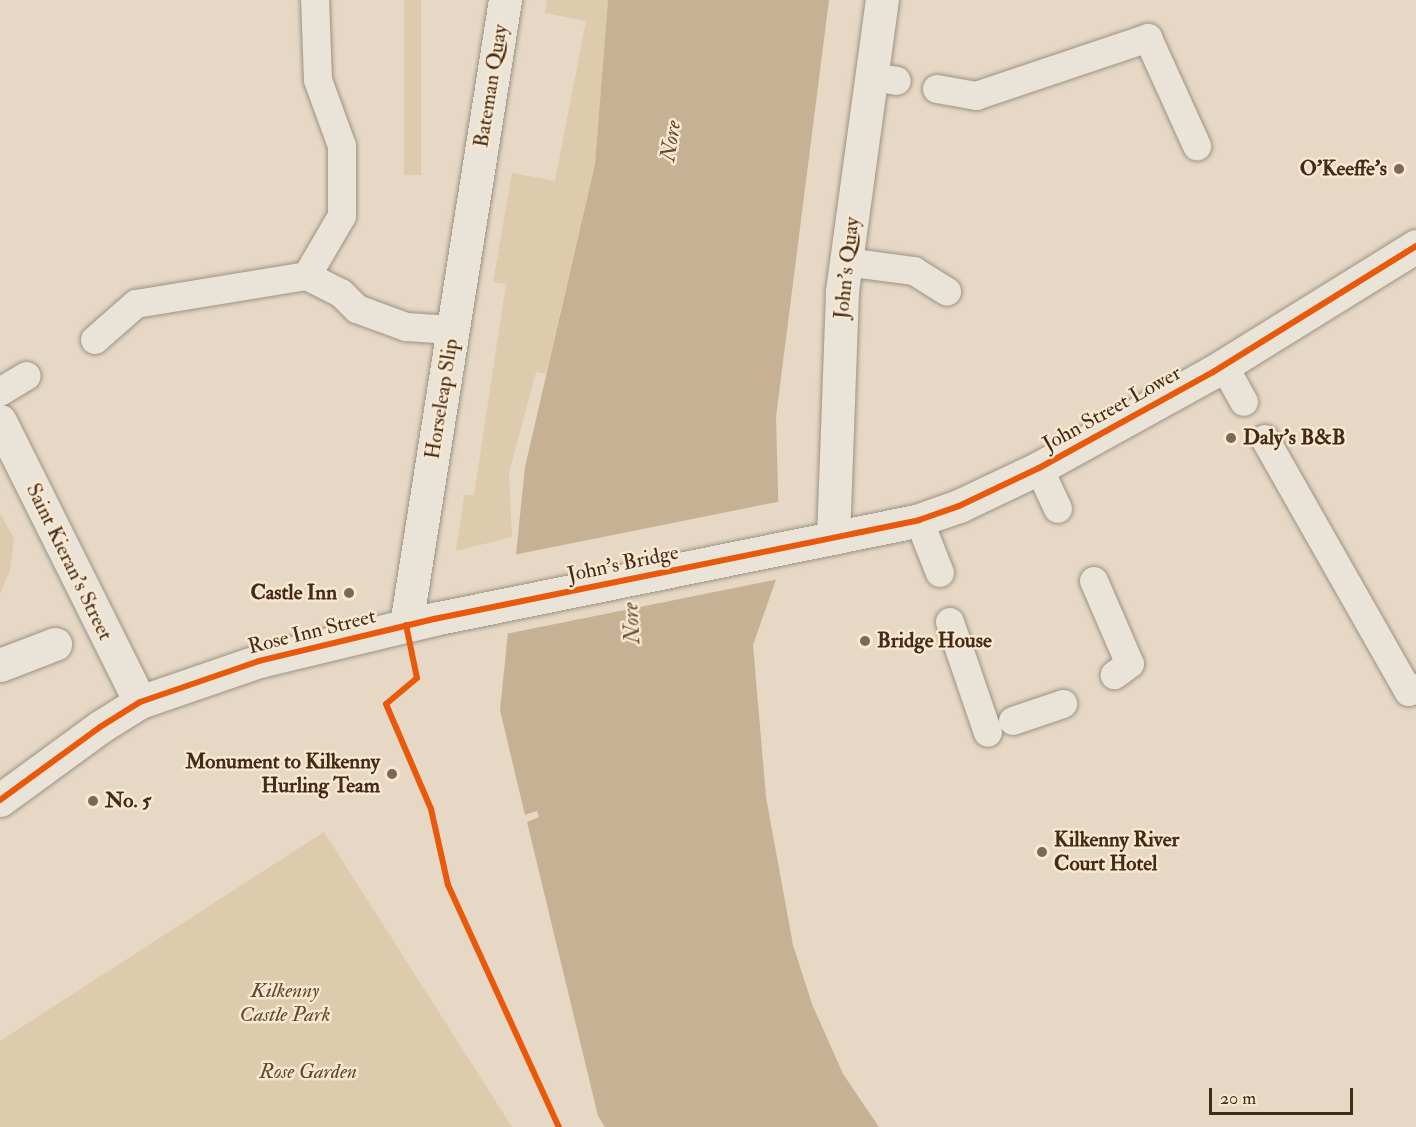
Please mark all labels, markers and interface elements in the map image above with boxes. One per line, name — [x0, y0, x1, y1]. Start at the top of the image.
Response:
street label: Bateman Quay — [469, 23, 513, 149]
water label: Nore — [655, 119, 687, 163]
place label: O'Keeffe's — [1300, 156, 1387, 182]
marker: O'Keeffe's — [1392, 162, 1406, 176]
street label: John's Quay — [829, 216, 865, 320]
street label: Horseleap Slip — [420, 337, 464, 461]
street label: John Street Lower — [1038, 361, 1186, 457]
place label: Daly's B&B — [1243, 425, 1345, 451]
marker: Daly's B&B — [1224, 431, 1238, 445]
street label: Saint Kieran's Street — [20, 479, 118, 645]
street label: John's Bridge — [565, 540, 681, 588]
place label: Castle Inn — [250, 580, 337, 606]
marker: Castle Inn — [342, 586, 356, 600]
water label: Nore — [618, 602, 646, 644]
street label: Rose Inn Street — [246, 604, 378, 660]
place label: Bridge House — [877, 628, 992, 654]
marker: Bridge House — [858, 634, 872, 648]
place label: Monument to Kilkenny Hurling Team — [185, 749, 380, 799]
marker: Monument to Kilkenny Hurling Team — [385, 767, 399, 781]
place label: No. 5 — [105, 788, 151, 814]
marker: No. 5 — [86, 794, 100, 808]
place label: Kilkenny River Court Hotel — [1054, 827, 1179, 877]
marker: Kilkenny River Court Hotel — [1035, 845, 1049, 859]
park label: Kilkenny Castle Park — [240, 978, 330, 1028]
park label: Rose Garden — [259, 1059, 357, 1085]
scale bar — [1212, 1076, 1356, 1114]
text: 20 m — [1220, 1087, 1256, 1110]

